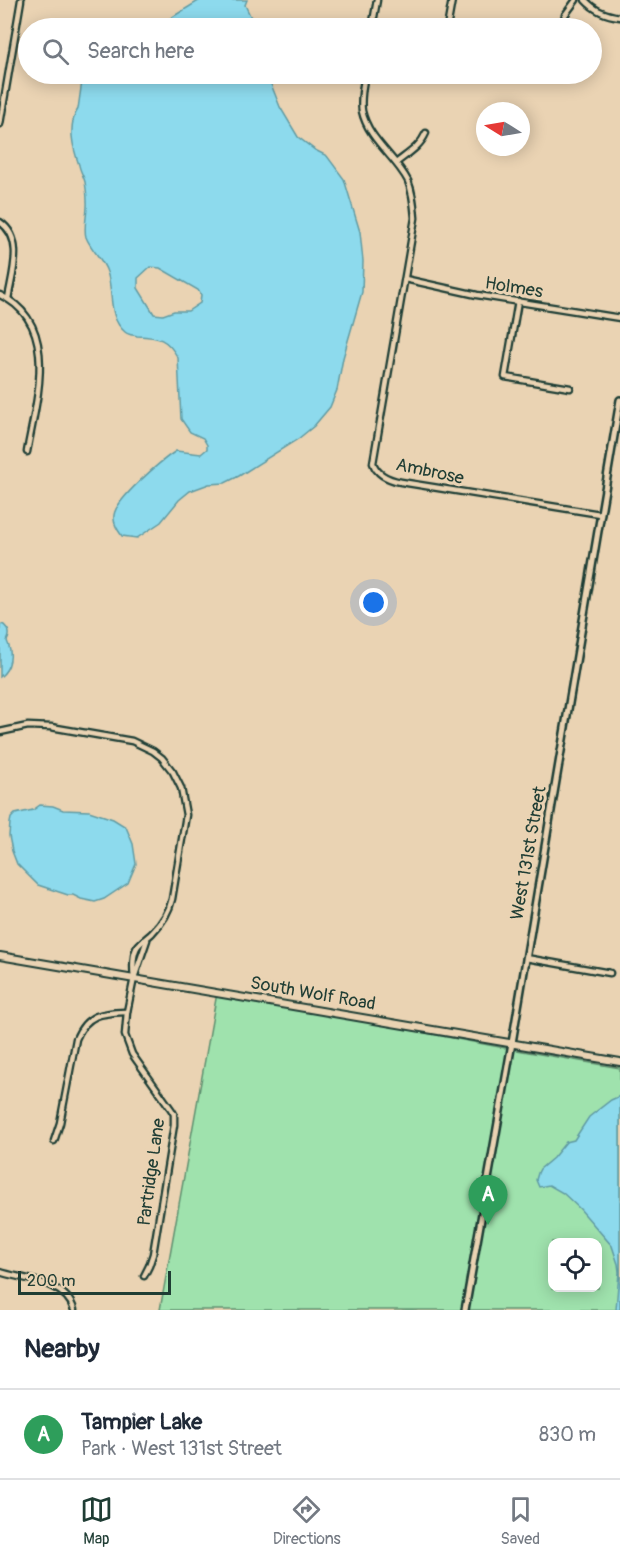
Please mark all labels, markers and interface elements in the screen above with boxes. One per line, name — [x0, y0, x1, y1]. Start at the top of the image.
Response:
search box — [18, 18, 602, 84]
icon: search — [39, 35, 72, 68]
text: Search here — [87, 37, 194, 65]
north arrow — [476, 102, 530, 156]
street label: Holmes — [483, 272, 544, 303]
street label: Ambrose — [394, 453, 466, 490]
your location — [359, 588, 388, 617]
street label: West 131st Street — [505, 784, 552, 922]
street label: South Wolf Road — [249, 971, 377, 1016]
street label: Partridge Lane — [133, 1117, 170, 1227]
pin: A — [468, 1176, 508, 1225]
map controls — [548, 1238, 602, 1292]
button: locate — [548, 1238, 602, 1292]
scale bar — [18, 1268, 171, 1296]
text: 200 m — [27, 1271, 75, 1291]
text: Nearby — [24, 1333, 100, 1365]
text: Tampier Lake — [81, 1408, 202, 1436]
text: A — [37, 1422, 50, 1447]
text: 830 m — [539, 1422, 596, 1447]
text: Park · West 131st Street — [81, 1436, 282, 1461]
tab: Map — [80, 1493, 113, 1549]
tab: Directions — [273, 1493, 341, 1549]
tab: Saved — [500, 1493, 540, 1549]

